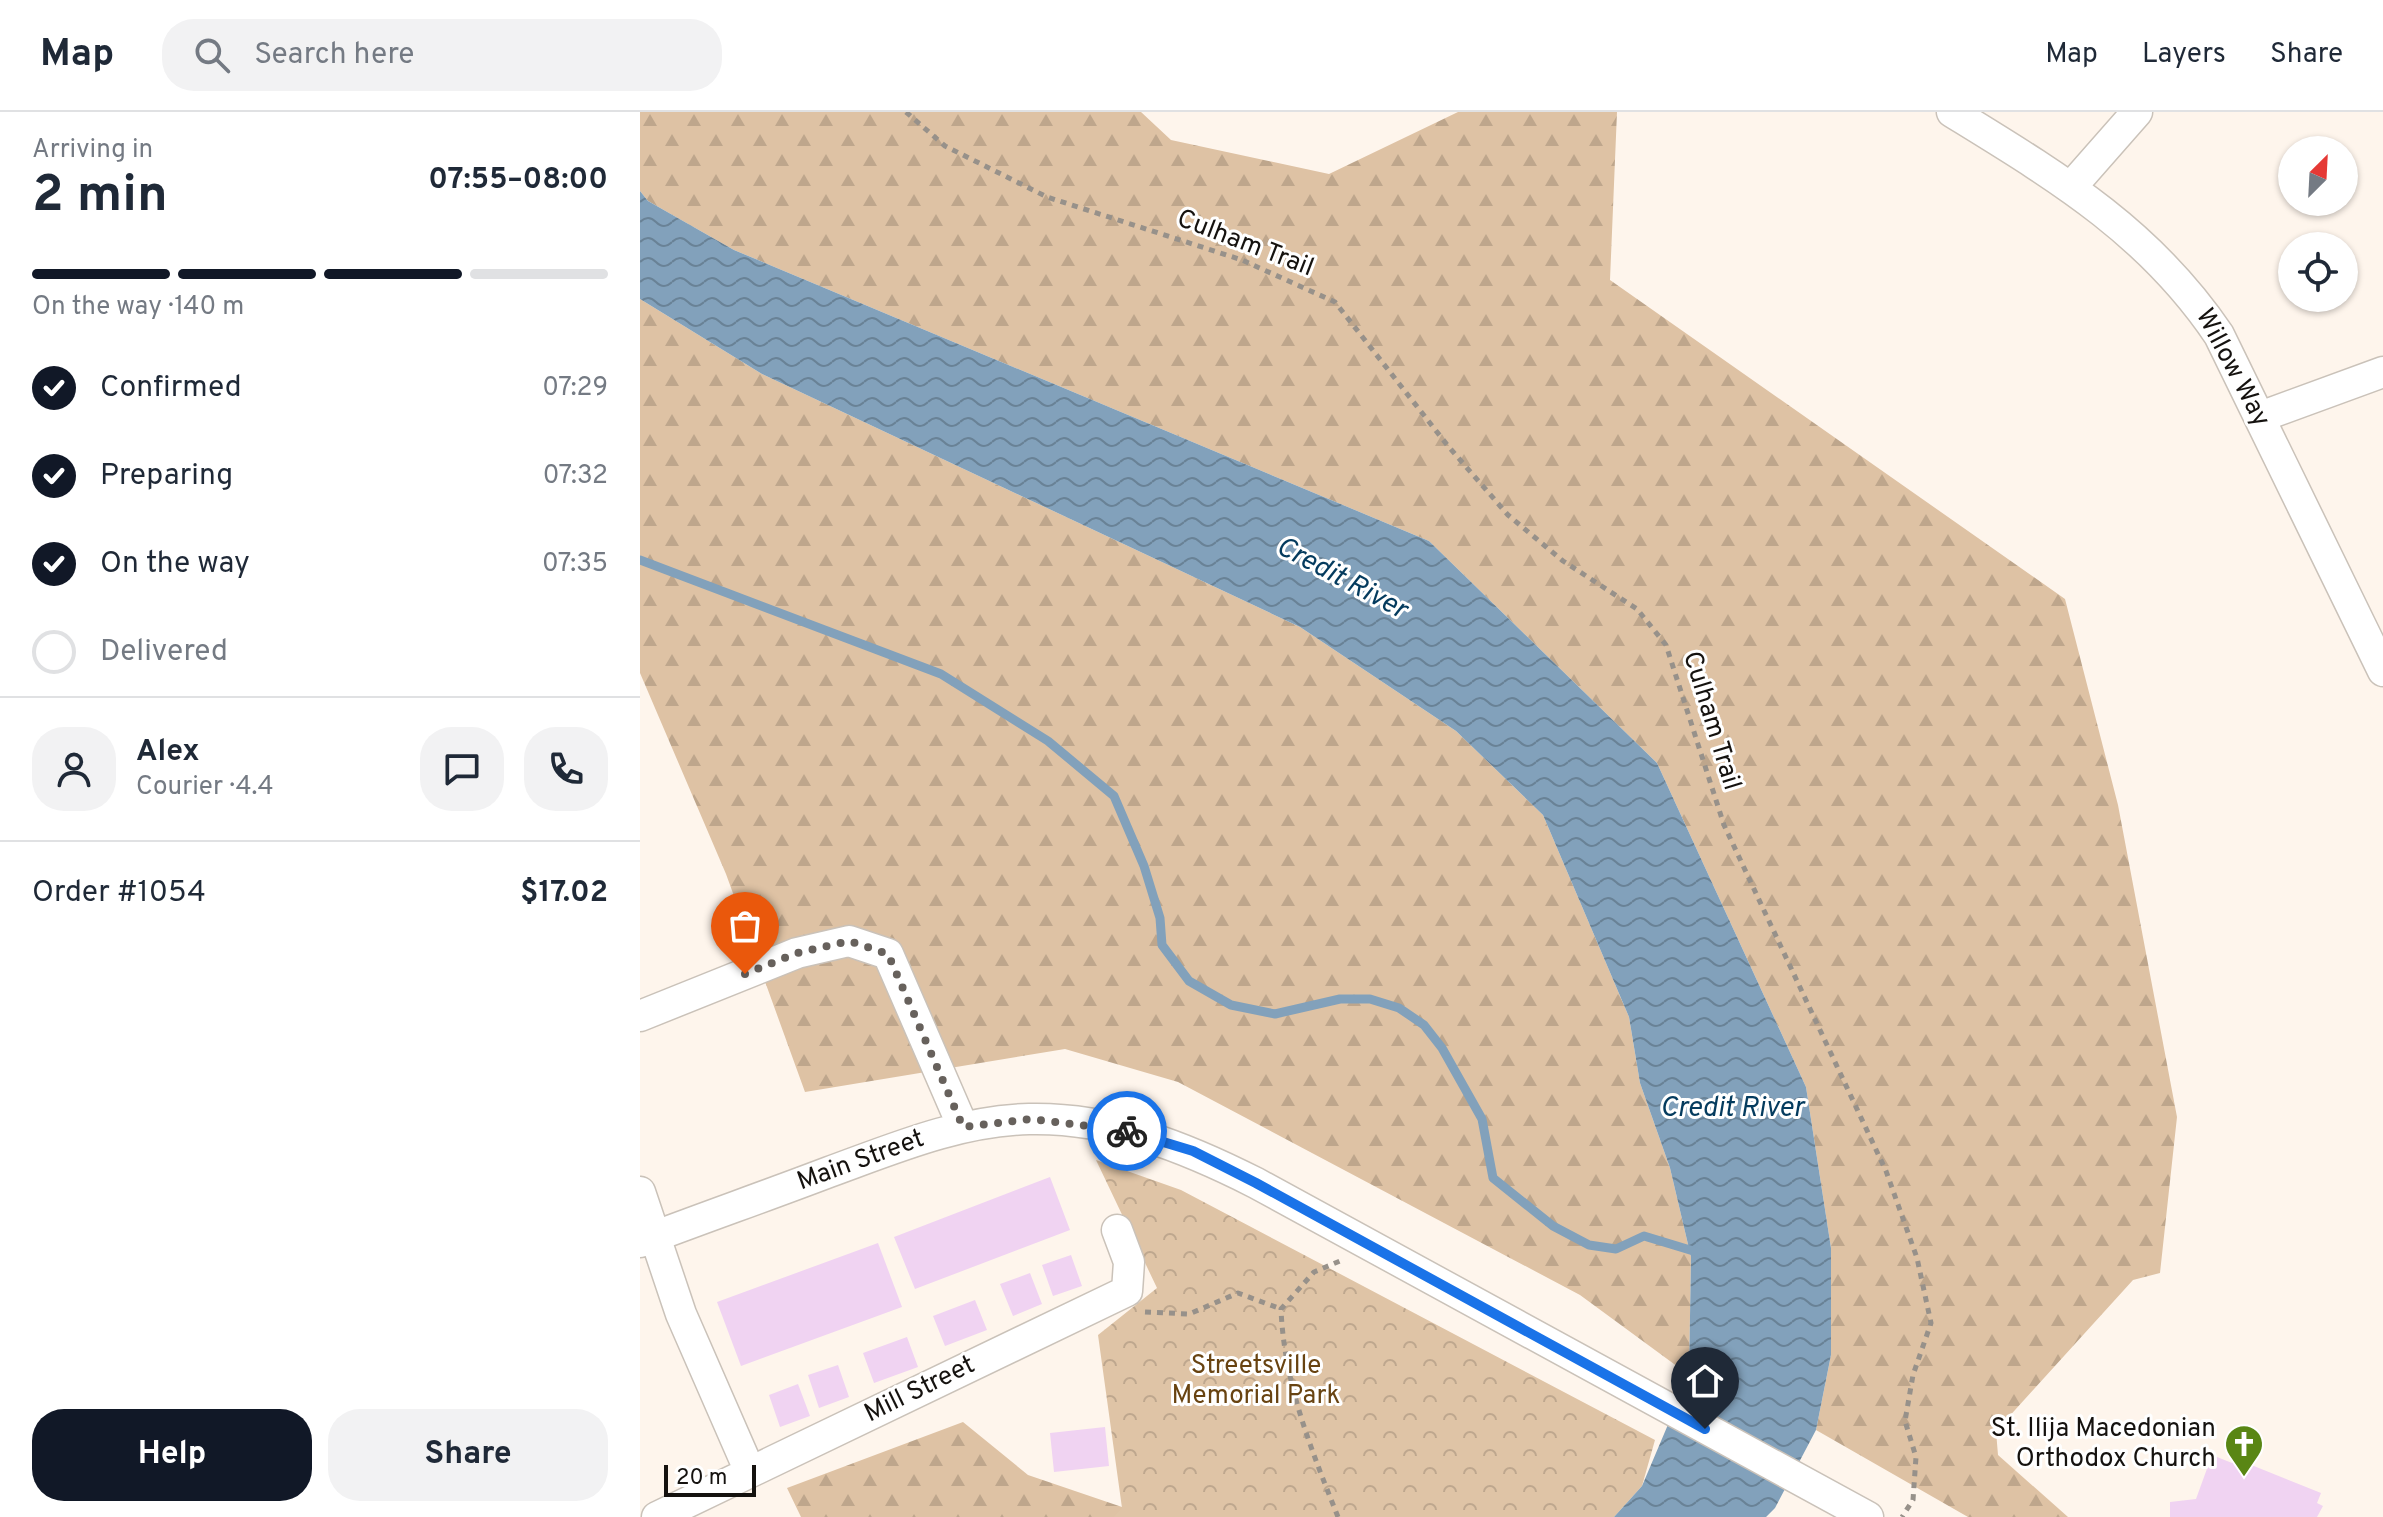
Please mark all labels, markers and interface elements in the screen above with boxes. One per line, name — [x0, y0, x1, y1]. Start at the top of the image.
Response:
search box — [162, 19, 722, 91]
text: Map — [40, 31, 114, 80]
icon: search — [190, 33, 234, 77]
text: Search here — [254, 37, 414, 74]
text: Map — [2045, 37, 2098, 73]
text: Layers — [2142, 37, 2226, 73]
text: Share — [2270, 37, 2343, 73]
text: Arriving in — [32, 134, 153, 167]
north arrow — [2278, 136, 2358, 216]
map controls — [2278, 136, 2358, 312]
text: 07:55–08:00 — [428, 162, 608, 199]
text: 2 min — [32, 164, 168, 230]
street label: Culham Trail — [1172, 203, 1318, 285]
button: locate — [2278, 232, 2358, 312]
text: On the way · 140 m — [32, 291, 244, 324]
street label: Willow Way — [2187, 303, 2277, 433]
icon: check — [32, 366, 76, 410]
text: Confirmed — [100, 370, 242, 407]
text: 07:29 — [542, 372, 608, 405]
icon: check — [32, 454, 76, 498]
text: Preparing — [100, 458, 233, 495]
text: 07:32 — [543, 460, 608, 493]
water label: Credit River — [1269, 529, 1415, 630]
icon: check — [32, 542, 76, 586]
text: On the way — [100, 546, 250, 583]
text: 07:35 — [542, 548, 608, 581]
text: Delivered — [100, 634, 228, 671]
street label: Culham Trail — [1674, 647, 1748, 795]
button: person — [32, 727, 116, 811]
button: chat — [420, 727, 504, 811]
button: phone — [524, 727, 608, 811]
text: Alex — [136, 734, 200, 771]
text: Courier · 4.4 — [136, 771, 274, 804]
text: Order #1054 — [32, 875, 206, 912]
text: $17.02 — [520, 875, 608, 912]
pin — [711, 892, 779, 974]
icon: bag — [723, 904, 767, 948]
courier — [1087, 1091, 1167, 1171]
water label: Credit River — [1660, 1091, 1806, 1127]
icon: bike — [1105, 1109, 1149, 1153]
street label: Main Street — [793, 1123, 929, 1199]
pin — [1671, 1347, 1739, 1429]
street label: Mill Street — [859, 1349, 981, 1431]
park label: Streetsville Memorial Park — [1172, 1350, 1340, 1413]
icon: home — [1683, 1359, 1727, 1403]
button: Help — [32, 1409, 312, 1501]
button: Share — [328, 1409, 608, 1501]
place label: St. Ilija Macedonian Orthodox Church — [1991, 1413, 2216, 1476]
church icon: St. Ilija Macedonian Orthodox Church — [2223, 1423, 2265, 1478]
scale bar — [664, 1461, 756, 1497]
text: 20 m — [676, 1465, 727, 1492]

